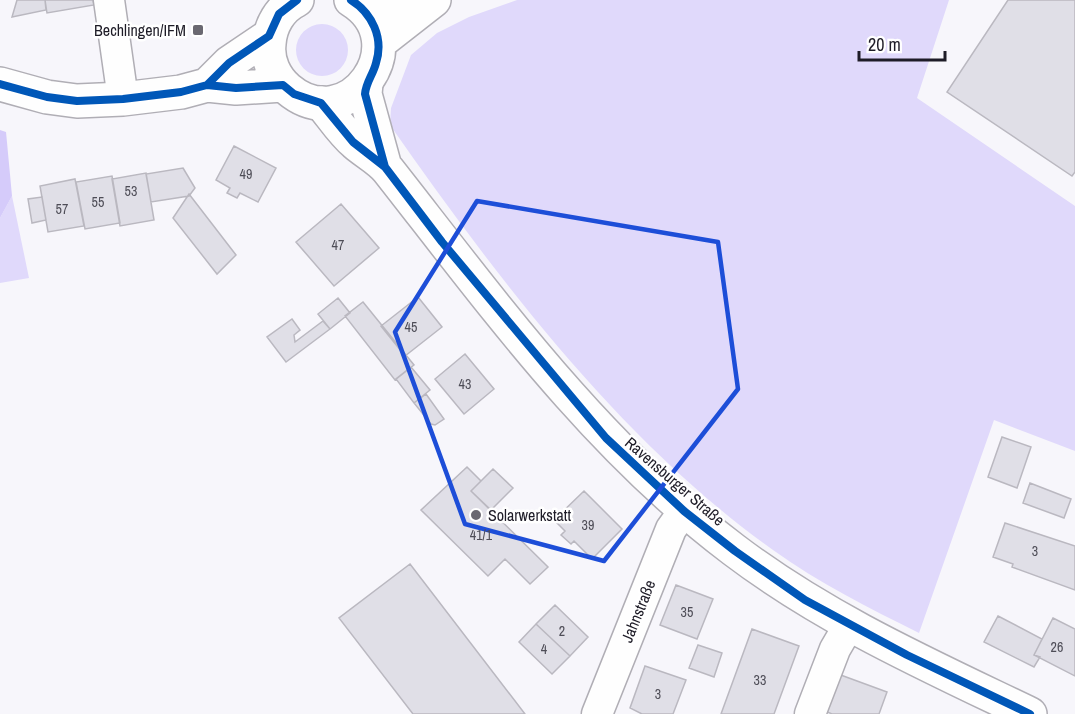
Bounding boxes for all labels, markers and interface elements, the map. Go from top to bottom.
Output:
place label: Bechlingen/IFM [94,19,186,41]
marker: Bechlingen/IFM [191,23,205,37]
scale bar [859,24,944,62]
text: 20 m [868,32,901,57]
house number: 49 [240,165,252,183]
house number: 53 [125,182,137,200]
house number: 55 [92,193,104,211]
house number: 57 [56,200,68,218]
house number: 47 [332,236,344,254]
house number: 45 [405,318,417,336]
house number: 43 [459,375,471,393]
street label: Ravensburger Straße [620,432,730,530]
place label: Solarwerkstatt [488,504,571,526]
marker: Solarwerkstatt [469,508,483,522]
house number: 39 [582,516,594,534]
house number: 41/1 [470,526,493,544]
house number: 3 [1032,542,1038,560]
street label: Jahnstraße [616,576,660,646]
house number: 35 [681,603,693,621]
house number: 2 [559,622,565,640]
house number: 26 [1051,638,1063,656]
house number: 4 [541,640,548,658]
house number: 33 [754,671,766,689]
house number: 3 [655,685,661,703]

